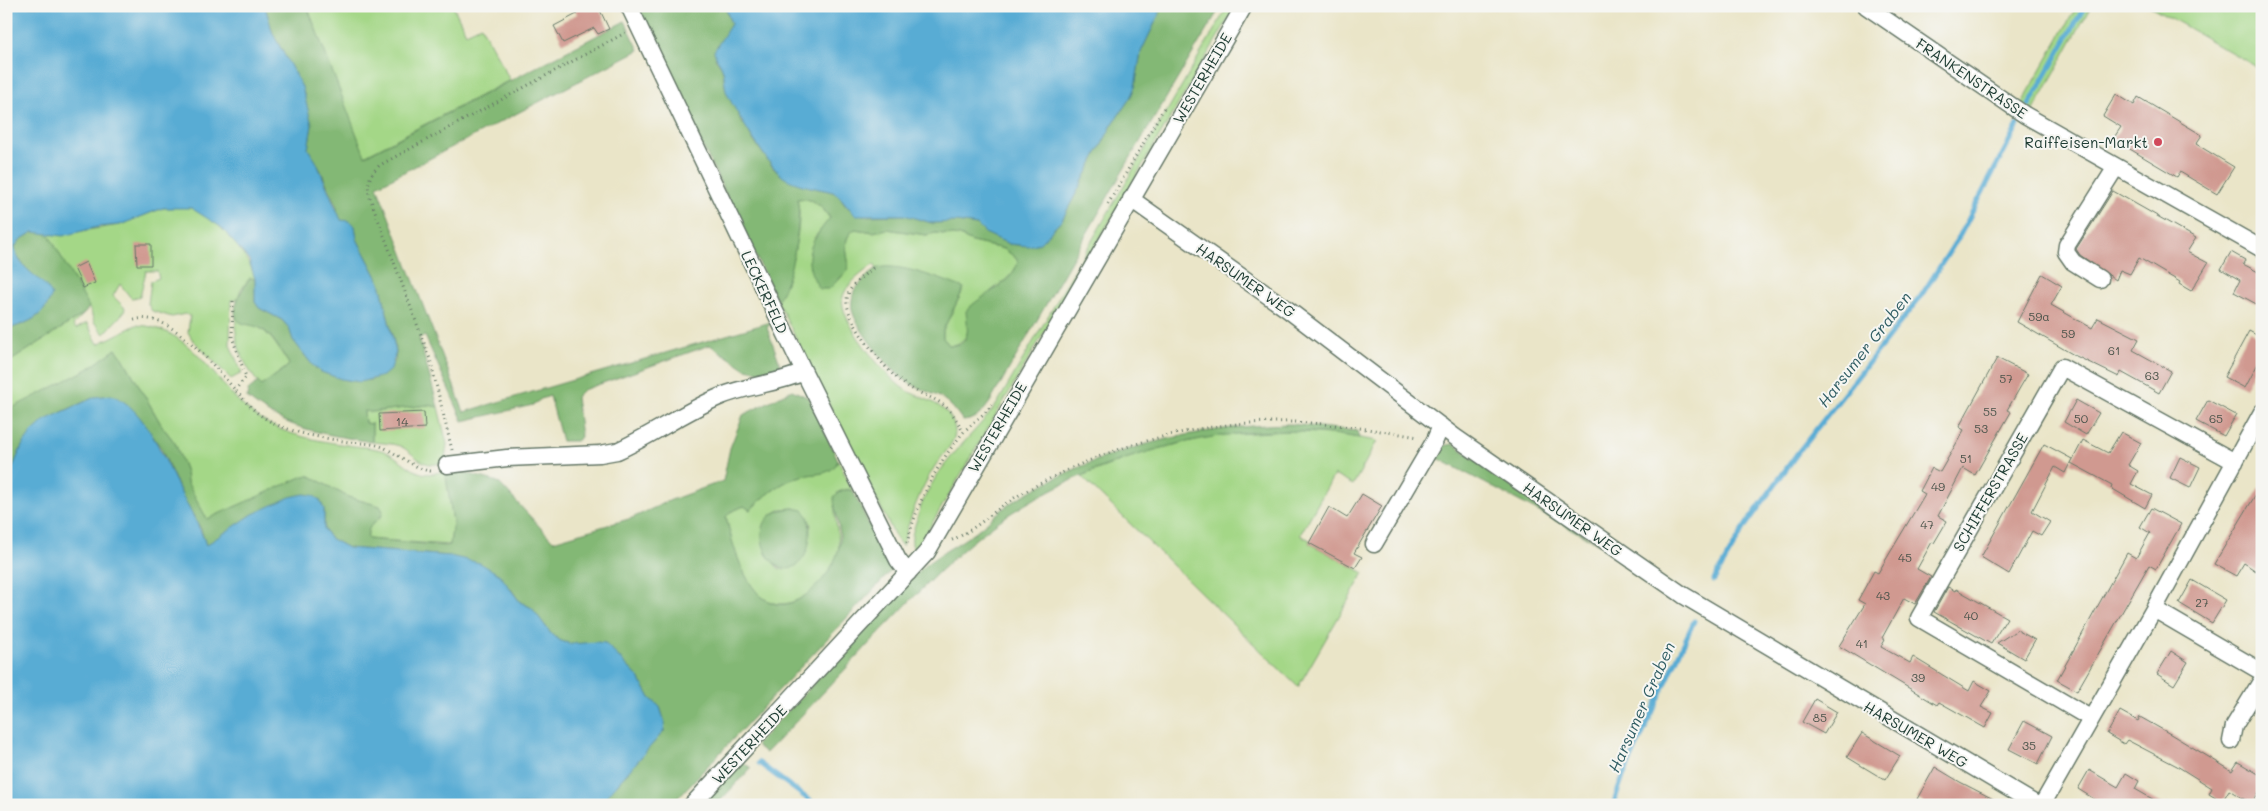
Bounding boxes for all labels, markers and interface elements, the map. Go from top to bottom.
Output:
street label: WESTERHEIDE [1168,29,1236,127]
street label: FRANKENSTRASSE [1912,33,2032,123]
place label: Raiffeisen-Markt [2024,132,2148,152]
marker: Raiffeisen-Markt [2152,136,2164,148]
street label: HARSUMER WEG [1192,238,1300,322]
street label: LECKERFELD [737,247,793,337]
water label: Harsumer Graben [1812,287,1916,411]
house number: 59a [2028,308,2050,324]
house number: 59 [2061,325,2075,341]
house number: 61 [2108,342,2120,358]
house number: 63 [2145,367,2159,383]
house number: 57 [1999,370,2013,386]
street label: WESTERHEIDE [963,378,1031,476]
house number: 55 [1983,403,1997,419]
house number: 50 [2074,410,2089,426]
house number: 65 [2209,410,2223,426]
house number: 14 [396,413,408,429]
house number: 53 [1974,420,1988,436]
street label: SCHIFFERSTRASSE [1948,429,2032,555]
house number: 51 [1960,450,1972,466]
street label: HARSUMER WEG [1519,477,1627,561]
house number: 49 [1931,478,1945,494]
house number: 47 [1920,516,1934,532]
house number: 45 [1898,549,1912,565]
house number: 43 [1876,587,1890,603]
house number: 27 [2195,594,2209,610]
house number: 40 [1964,607,1979,623]
house number: 41 [1856,635,1868,651]
water label: Harsumer Graben [1603,638,1679,775]
house number: 39 [1911,669,1925,685]
street label: HARSUMER WEG [1860,696,1972,772]
street label: WESTERHEIDE [707,700,791,788]
house number: 85 [1813,709,1827,725]
house number: 35 [2022,737,2036,753]

